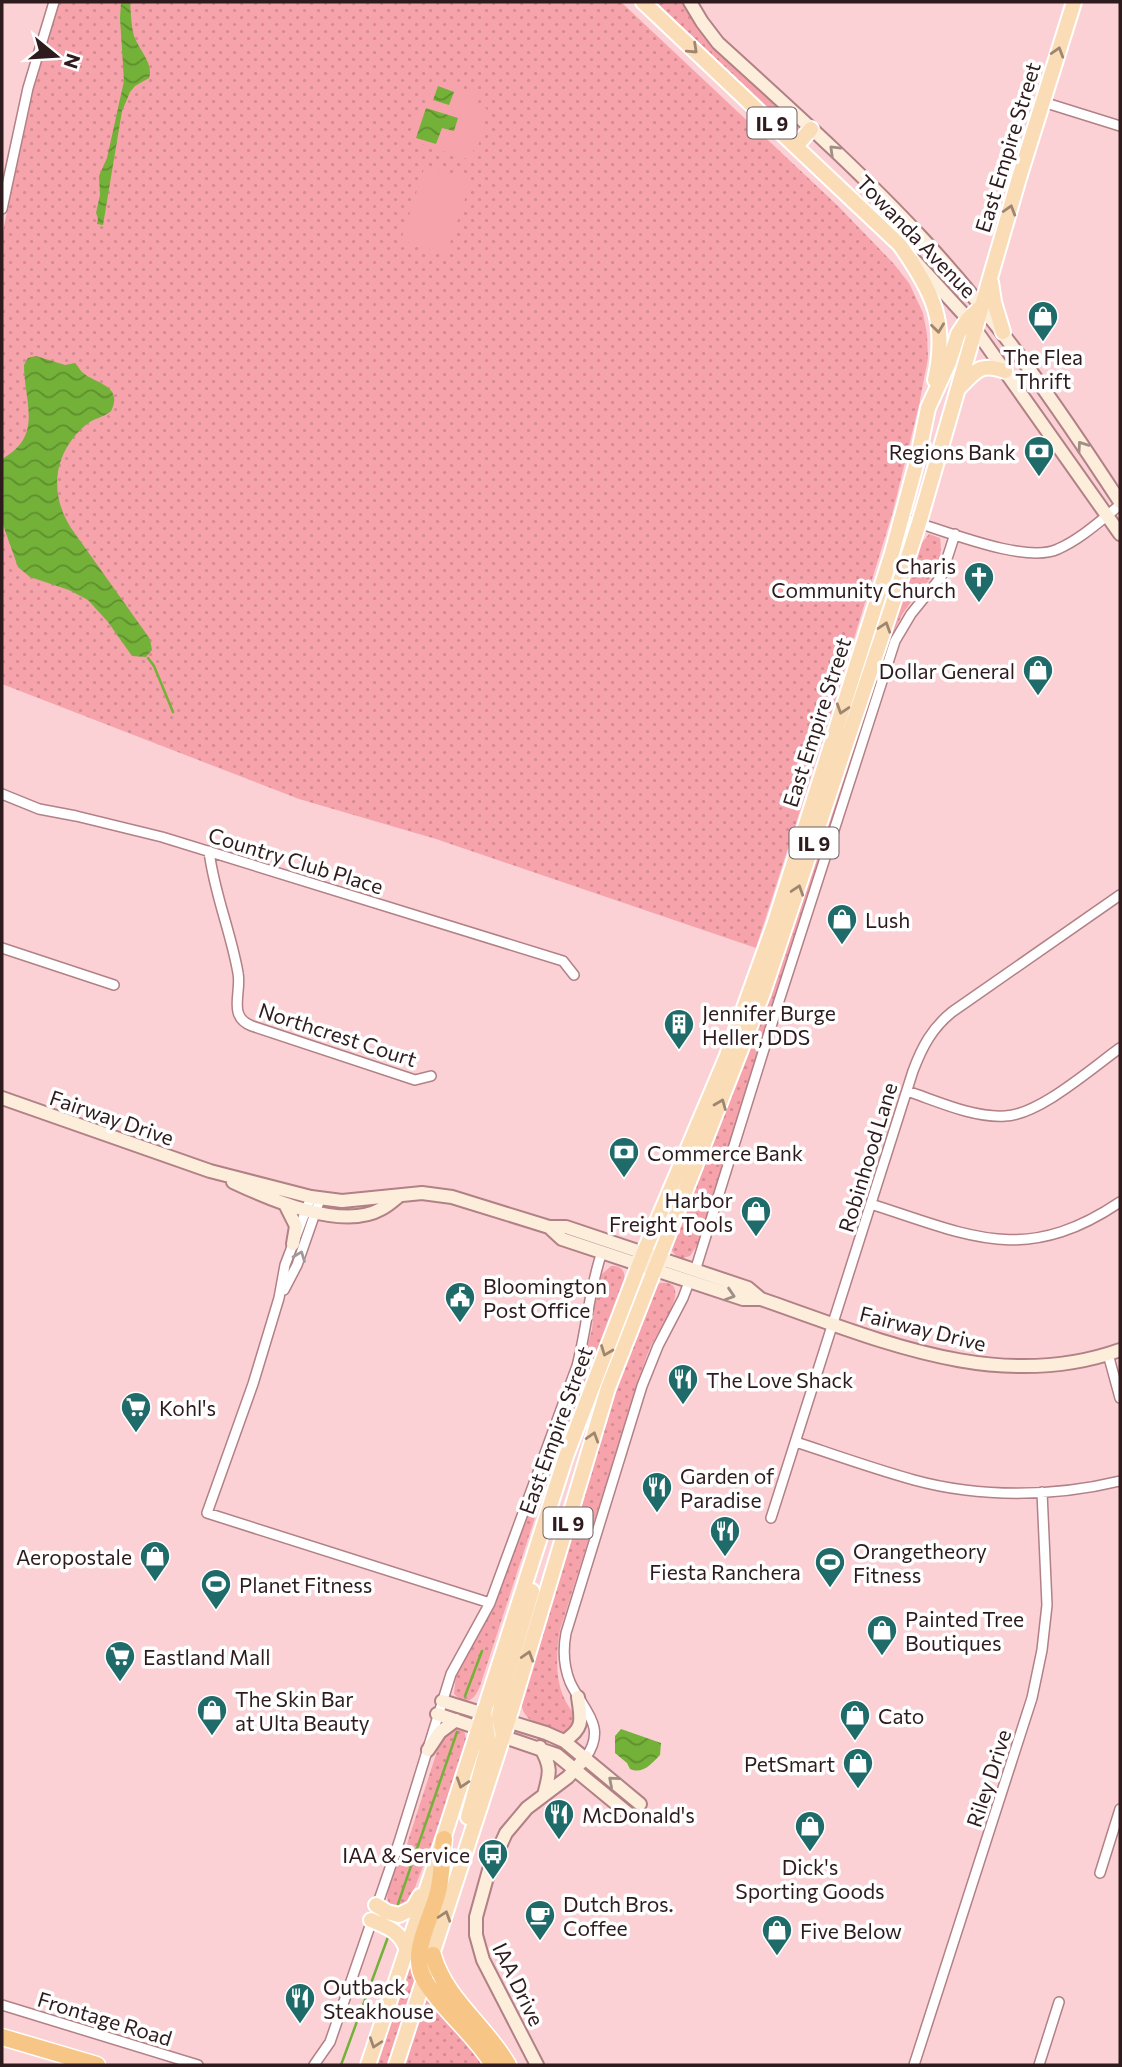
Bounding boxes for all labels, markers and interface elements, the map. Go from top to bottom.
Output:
north arrow [21,21,91,91]
one-way arrow [685,40,698,53]
one-way arrow [1050,46,1065,58]
text: N [60,51,86,72]
street label: East Empire Street [969,59,1045,235]
road number: IL 9 [748,108,796,139]
one-way arrow [829,146,842,159]
street label: Towanda Avenue [852,169,982,303]
one-way arrow [1001,204,1016,216]
shop icon: The Flea Thrift [1026,299,1060,343]
one-way arrow [931,322,946,334]
place label: The Flea Thrift [1003,344,1083,393]
bank icon: Regions Bank [1022,434,1056,478]
place label: Regions Bank [889,439,1016,464]
one-way arrow [1078,441,1090,454]
place label: Charis Community Church [771,553,956,602]
church icon: Charis Community Church [962,560,996,604]
one-way arrow [877,622,891,634]
street label: East Empire Street [777,634,855,810]
shop icon: Dollar General [1021,653,1055,697]
place label: Dollar General [879,658,1015,683]
one-way arrow [836,703,850,715]
street label: Country Club Place [206,822,386,898]
road number: IL 9 [790,828,838,858]
one-way arrow [790,884,804,897]
shop icon: Lush [825,902,859,946]
place label: Lush [865,907,910,932]
street label: Northcrest Court [256,997,420,1071]
place label: Jennifer Burge Heller, DDS [702,1000,836,1049]
building icon: Jennifer Burge Heller, DDS [662,1007,696,1051]
street label: Robinhood Lane [832,1079,902,1235]
street label: Fairway Drive [47,1084,177,1150]
one-way arrow [713,1098,727,1111]
bank icon: Commerce Bank [607,1135,641,1179]
place label: Commerce Bank [647,1140,803,1165]
place label: Harbor Freight Tools [609,1187,733,1236]
shop icon: Harbor Freight Tools [739,1194,773,1238]
one-way arrow [292,1251,306,1263]
place label: Bloomington Post Office [483,1273,607,1322]
public building icon: Bloomington Post Office [443,1280,477,1324]
one-way arrow [723,1287,736,1301]
street label: Fairway Drive [857,1300,989,1356]
street label: East Empire Street [513,1343,597,1517]
one-way arrow [600,1345,614,1357]
restaurant icon: The Love Shack [666,1362,700,1406]
place label: The Love Shack [706,1367,853,1392]
supermarket icon: Kohl's [119,1390,153,1434]
place label: Kohl's [159,1395,216,1420]
one-way arrow [584,1432,599,1444]
place label: Garden of Paradise [680,1463,775,1512]
restaurant icon: Garden of Paradise [640,1470,674,1514]
road number: IL 9 [544,1508,592,1539]
restaurant icon: Fiesta Ranchera [708,1514,742,1558]
place label: Orangetheory Fitness [853,1538,987,1587]
shop icon: Aeropostale [138,1539,172,1583]
place label: Aeropostale [16,1544,132,1569]
sports icon: Orangetheory Fitness [813,1545,847,1589]
place label: Fiesta Ranchera [649,1559,801,1584]
sports icon: Planet Fitness [199,1567,233,1611]
place label: Planet Fitness [239,1572,372,1597]
place label: Painted Tree Boutiques [905,1606,1024,1655]
shop icon: Painted Tree Boutiques [865,1613,899,1657]
supermarket icon: Eastland Mall [103,1639,137,1683]
place label: Eastland Mall [143,1644,271,1669]
one-way arrow [520,1650,535,1662]
place label: The Skin Bar at Ulta Beauty [235,1686,370,1735]
shop icon: The Skin Bar at Ulta Beauty [195,1693,229,1737]
shop icon: Cato [838,1698,872,1742]
place label: Cato [878,1703,924,1728]
street label: Riley Drive [960,1726,1016,1830]
shop icon: PetSmart [841,1746,875,1790]
place label: PetSmart [744,1751,835,1776]
one-way arrow [455,1777,470,1789]
one-way arrow [608,1777,621,1789]
restaurant icon: McDonald's [542,1797,576,1841]
place label: McDonald's [582,1802,695,1827]
shop icon: Dick's Sporting Goods [793,1809,827,1853]
bus stop icon: IAA & Service [476,1837,510,1881]
place label: IAA & Service [342,1842,470,1867]
place label: Dick's Sporting Goods [735,1854,885,1903]
place label: Dutch Bros. Coffee [563,1891,673,1940]
cafe icon: Dutch Bros. Coffee [523,1898,557,1942]
one-way arrow [437,1910,451,1923]
shop icon: Five Below [760,1913,794,1957]
place label: Five Below [800,1918,902,1943]
street label: IAA Drive [488,1938,550,2030]
place label: Outback Steakhouse [323,1974,434,2023]
restaurant icon: Outback Steakhouse [283,1981,317,2025]
street label: Frontage Road [35,1986,175,2050]
one-way arrow [370,2036,384,2048]

